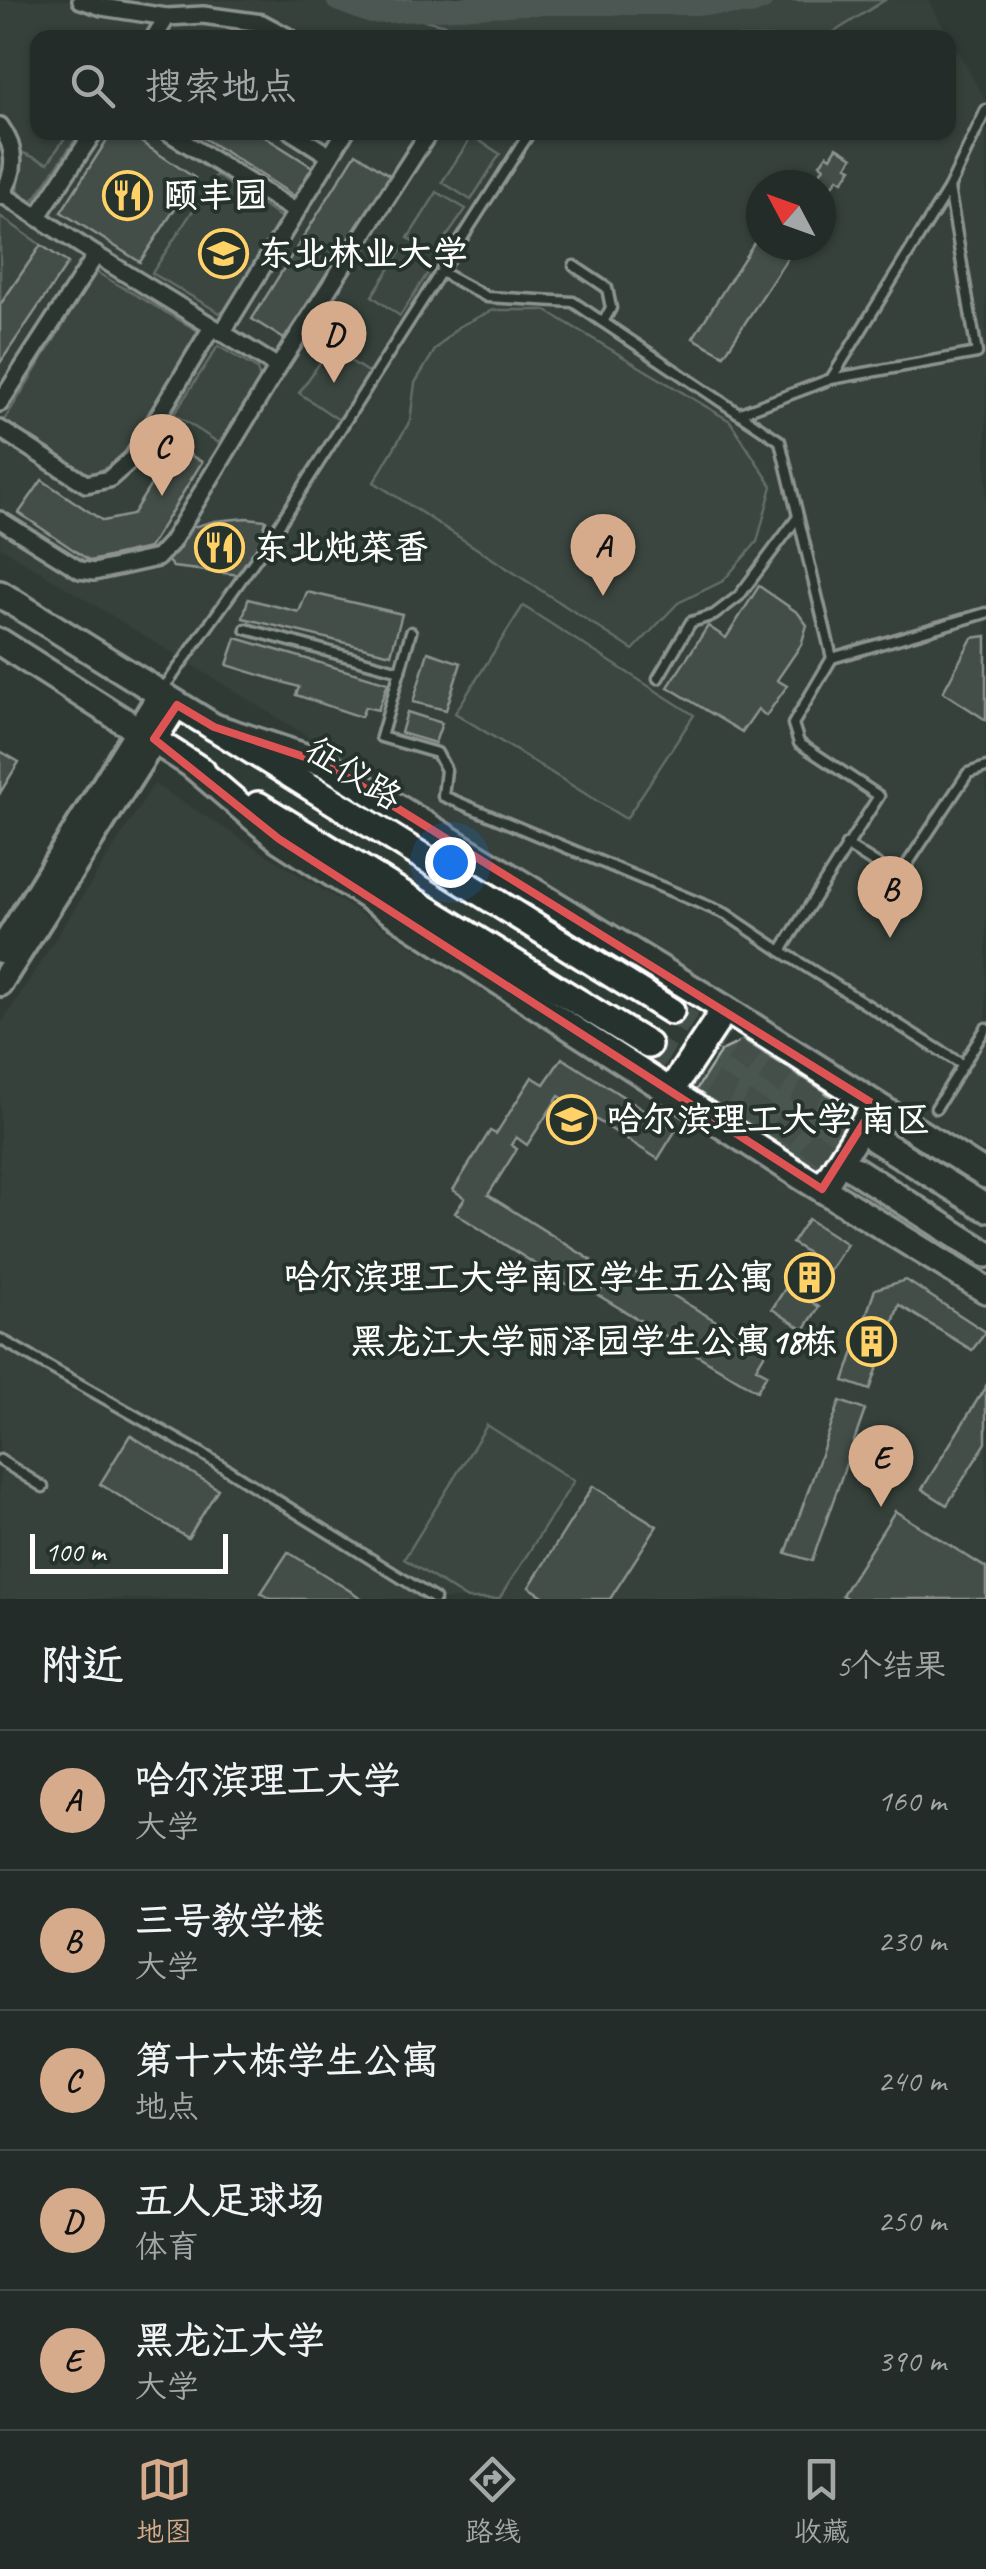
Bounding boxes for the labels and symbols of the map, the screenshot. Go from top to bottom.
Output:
restaurant icon: 颐丰园 [102,169,154,221]
north arrow [746,170,836,260]
place label: 颐丰园 [163,173,268,218]
school or university icon: 东北林业大学 [197,227,249,279]
place label: 东北林业大学 [258,231,468,276]
pin: D [302,300,366,383]
pin: C [130,414,194,496]
pin: A [570,514,636,596]
restaurant icon: 东北炖菜香 [193,521,245,573]
place label: 东北炖菜香 [254,525,429,570]
street label: 征仪路 [297,727,410,820]
your location [425,837,476,888]
pin: B [858,856,922,938]
school or university icon: 哈尔滨理工大学 南区 [546,1093,598,1145]
place label: 哈尔滨理工大学 南区 [607,1097,930,1142]
building icon: 哈尔滨理工大学南区学生五公寓 [783,1251,835,1303]
place label: 哈尔滨理工大学南区学生五公寓 [284,1255,774,1300]
building icon: 黑龙江大学丽泽园学生公寓18栋 [846,1315,898,1367]
place label: 黑龙江大学丽泽园学生公寓18栋 [350,1319,837,1364]
pin: E [848,1424,914,1507]
scale bar [30,1529,228,1573]

